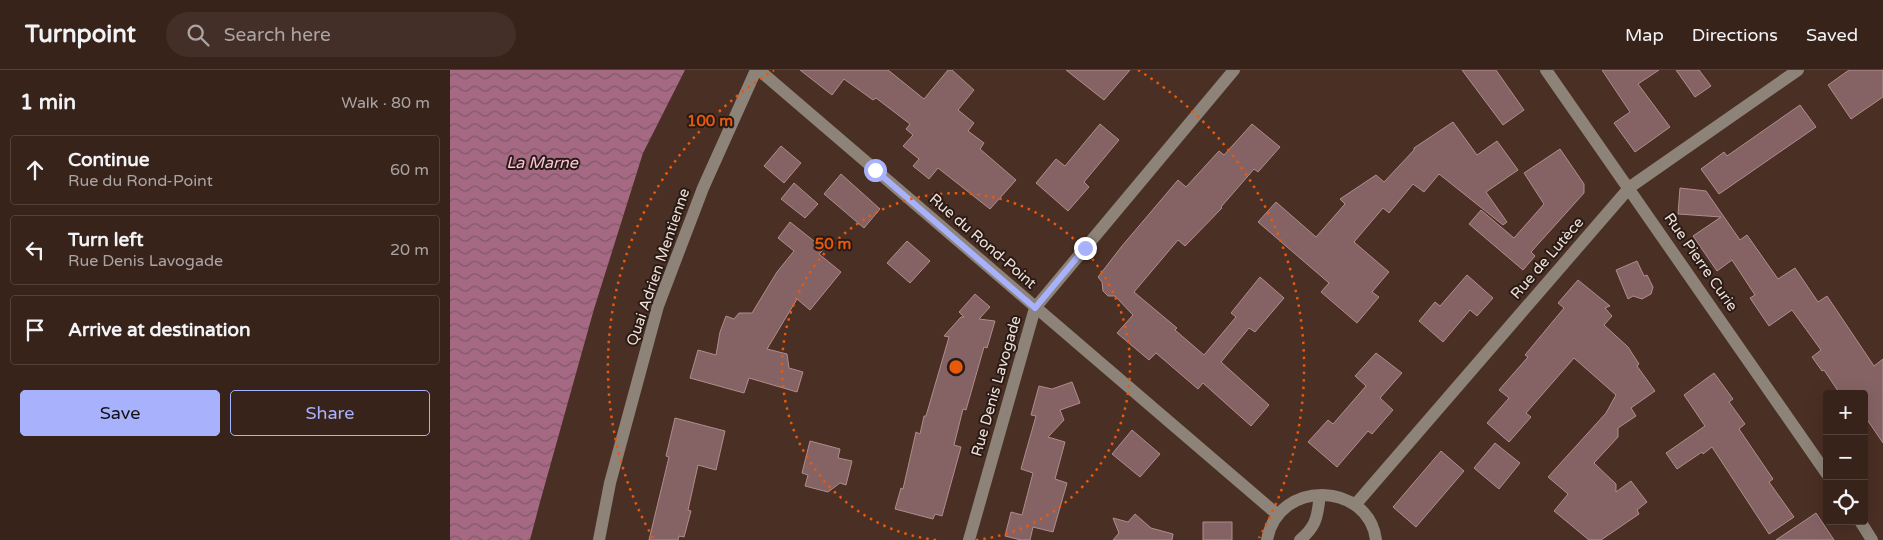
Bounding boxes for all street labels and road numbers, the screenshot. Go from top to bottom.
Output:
street label: Quai Adrien Mentienne [623,186,693,348]
street label: Rue du Rond-Point [926,190,1040,292]
street label: Rue Pierre Curie [1661,210,1741,314]
street label: Rue de Lutèce [1507,213,1587,303]
street label: Rue Denis Lavogade [967,314,1025,458]

